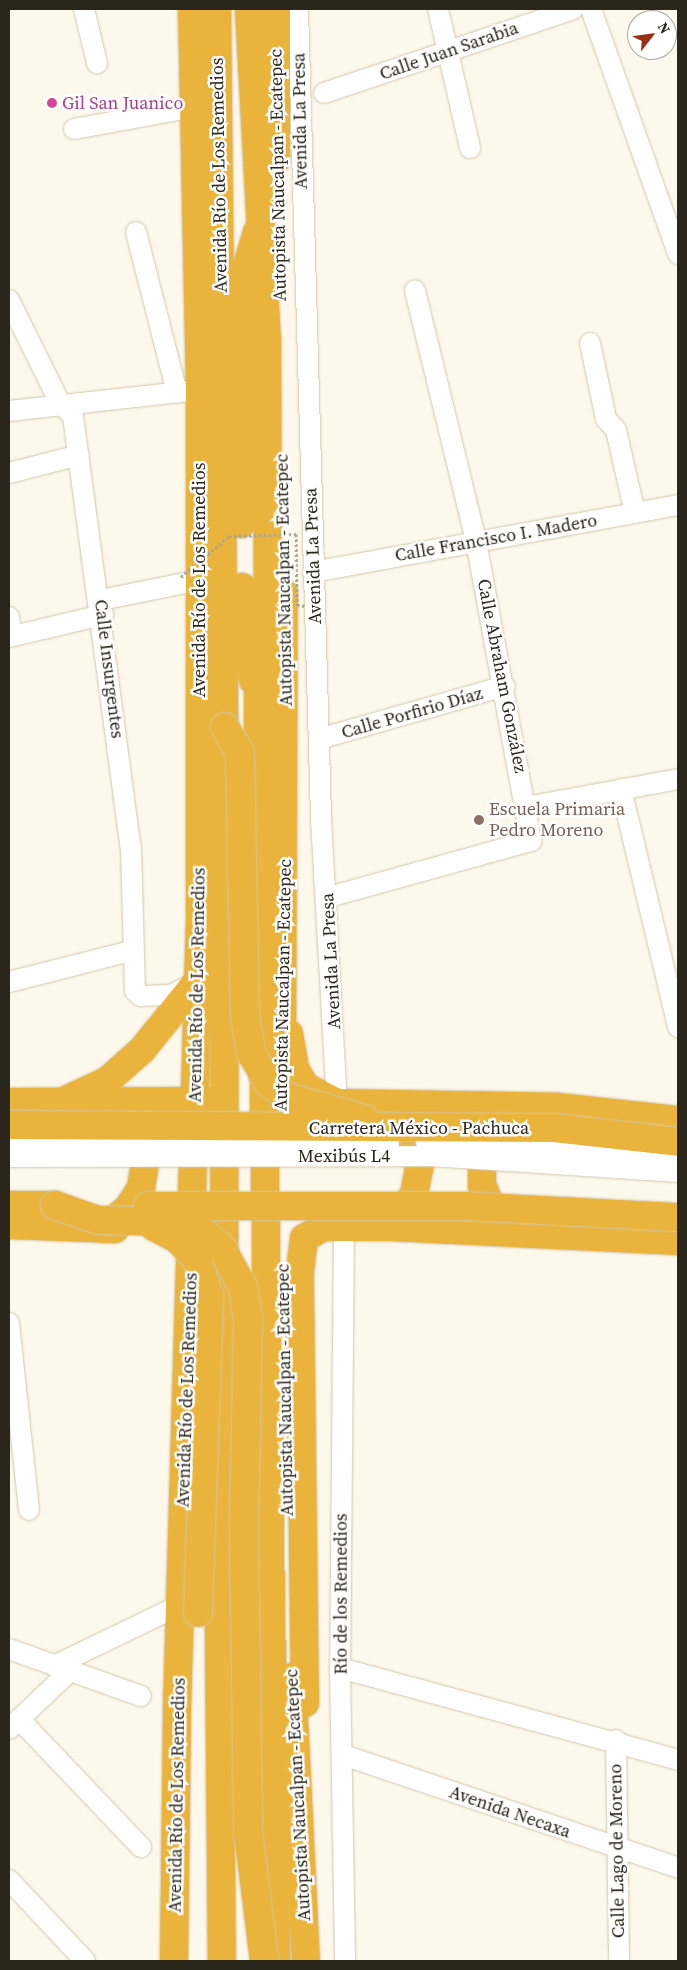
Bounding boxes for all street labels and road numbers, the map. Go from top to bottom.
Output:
street label: Calle Juan Sarabia [377,17,521,85]
street label: Autopista Naucalpan - Ecatepec [265,49,291,301]
street label: Avenida La Presa [288,53,312,189]
street label: Avenida Río de Los Remedios [206,57,232,293]
street label: Autopista Naucalpan - Ecatepec [271,454,297,706]
street label: Avenida Río de Los Remedios [188,462,210,698]
street label: Avenida La Presa [300,487,326,625]
street label: Calle Francisco I. Madero [393,510,599,566]
street label: Calle Abraham González [473,577,531,775]
street label: Calle Insurgentes [90,598,128,740]
street label: Calle Porfirio Díaz [339,683,485,743]
street label: Autopista Naucalpan - Ecatepec [270,859,296,1111]
street label: Avenida Río de Los Remedios [184,867,210,1103]
street label: Avenida La Presa [317,892,345,1030]
street label: Carretera México - Pachuca [309,1117,529,1139]
street label: Mexibús L4 [298,1145,390,1167]
street label: Autopista Naucalpan - Ecatepec [272,1264,298,1516]
street label: Avenida Río de Los Remedios [172,1272,202,1508]
street label: Río de los Remedios [330,1513,352,1675]
street label: Autopista Naucalpan - Ecatepec [281,1668,315,1922]
street label: Avenida Río de Los Remedios [164,1677,190,1913]
street label: Calle Lago de Moreno [605,1764,629,1938]
street label: Avenida Necaxa [446,1781,574,1843]

